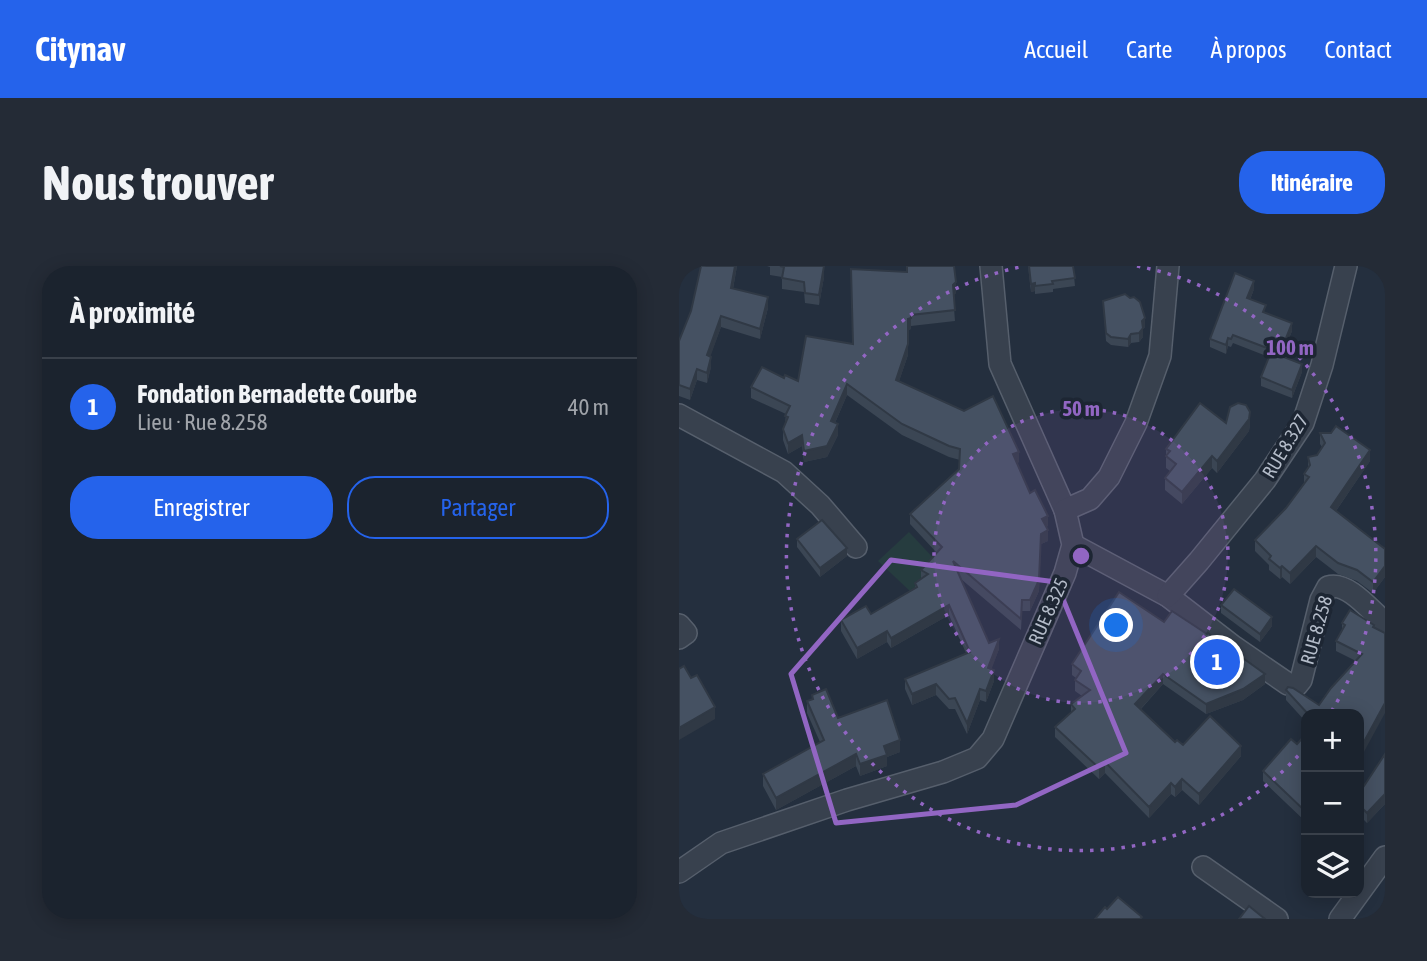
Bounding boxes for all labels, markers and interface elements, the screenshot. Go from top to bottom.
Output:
text: Citynav [35,30,126,68]
text: Accueil [1024,36,1088,63]
text: Carte [1126,36,1172,63]
text: À propos [1210,36,1286,63]
text: Contact [1324,36,1392,63]
button: Itinéraire [1239,151,1385,214]
text: Nous trouver [42,154,273,210]
text: À proximité [70,295,195,329]
text: 100 m [1266,335,1314,359]
text: Fondation Bernadette Courbe [137,379,417,409]
text: 1 [88,394,98,420]
text: 40 m [568,394,609,420]
text: 50 m [1062,396,1100,420]
text: Lieu · Rue 8.258 [137,409,268,435]
street label: RUE 8.327 [1257,410,1313,482]
button: Enregistrer [70,476,333,539]
button: Partager [347,476,609,539]
centre of rings [1069,544,1093,568]
street label: RUE 8.325 [1024,574,1072,648]
street label: RUE 8.258 [1296,593,1336,667]
your location [1099,608,1133,642]
pin: 1 [1194,636,1240,688]
map controls [1301,709,1364,898]
button: + [1301,709,1364,772]
button: − [1301,772,1364,835]
button: layers [1301,835,1364,898]

